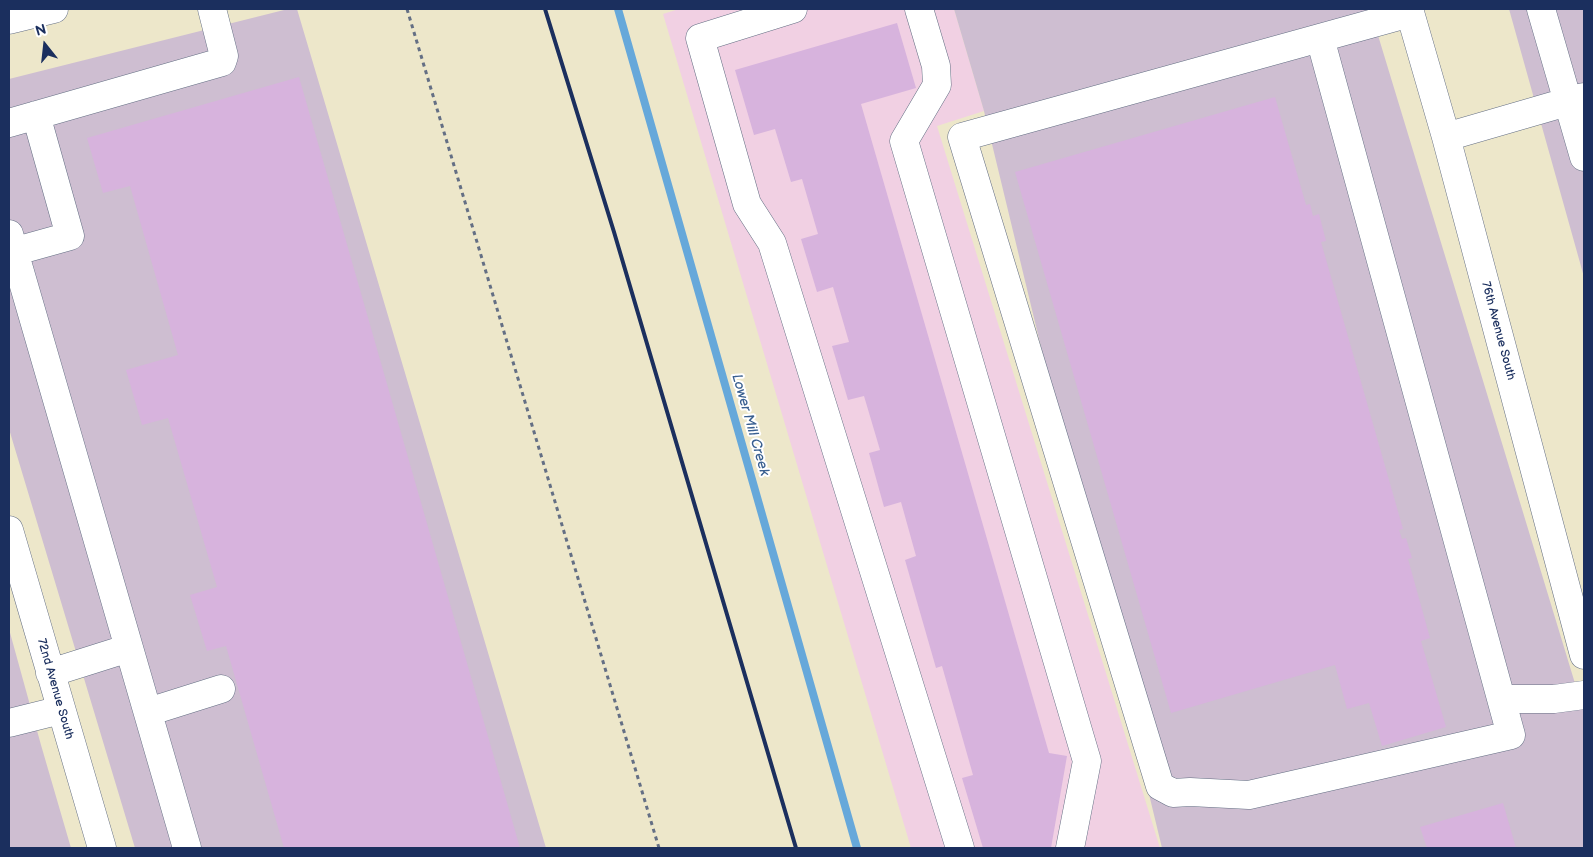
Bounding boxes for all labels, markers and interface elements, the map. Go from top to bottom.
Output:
north arrow [20,20,70,70]
text: N [33,20,48,40]
street label: 76th Avenue South [1478,280,1518,382]
water label: Lower Mill Creek [727,372,773,478]
street label: 72nd Avenue South [34,637,76,741]

